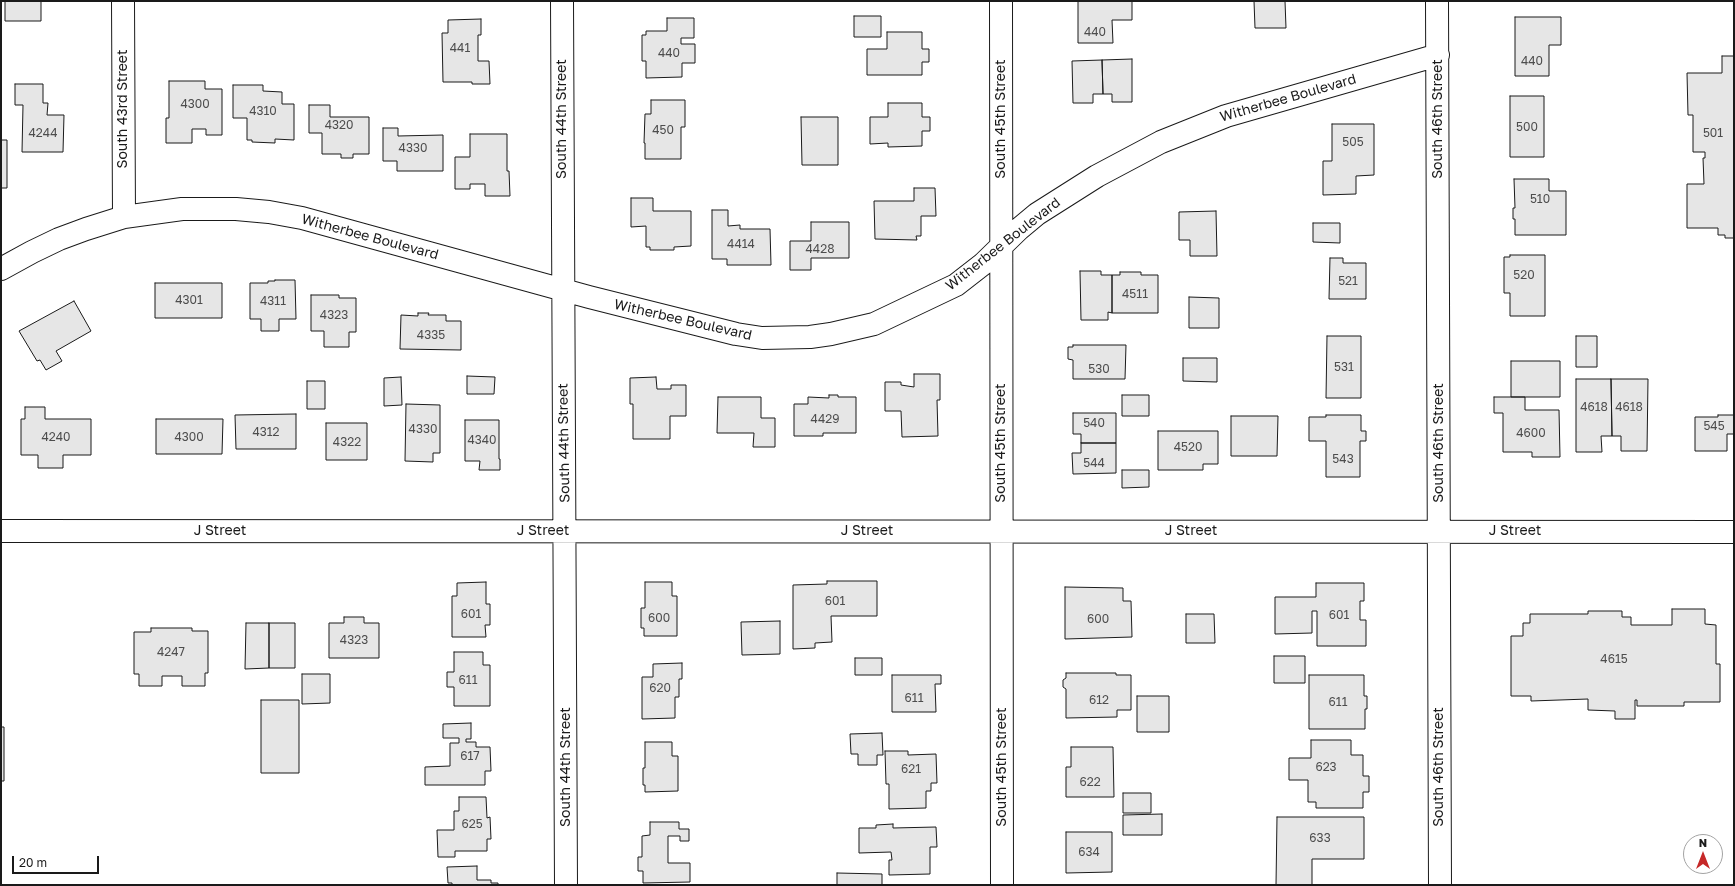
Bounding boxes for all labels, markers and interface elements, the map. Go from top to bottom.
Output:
house number: 440 [1084,25,1106,39]
house number: 441 [450,41,470,55]
house number: 440 [658,46,680,60]
street label: South 43rd Street [115,49,131,169]
house number: 440 [1521,54,1543,68]
street label: South 44th Street [554,59,570,179]
street label: South 45th Street [993,59,1009,179]
street label: South 46th Street [1430,59,1446,179]
street label: Witherbee Boulevard [1218,70,1358,126]
house number: 4300 [180,97,210,111]
house number: 4310 [249,104,277,118]
house number: 4320 [325,118,353,132]
house number: 500 [1516,120,1538,134]
house number: 450 [652,123,674,137]
house number: 4244 [29,126,57,140]
house number: 501 [1703,126,1723,140]
house number: 505 [1342,135,1364,149]
house number: 4330 [399,141,427,155]
house number: 510 [1530,192,1550,206]
street label: Witherbee Boulevard [942,194,1064,294]
street label: Witherbee Boulevard [300,211,440,263]
house number: 4414 [727,237,755,251]
house number: 4428 [806,242,834,256]
house number: 520 [1513,268,1535,282]
house number: 521 [1338,274,1358,288]
house number: 4511 [1122,287,1148,301]
house number: 4301 [175,293,203,307]
house number: 4311 [260,294,286,308]
street label: Witherbee Boulevard [612,296,754,344]
house number: 4323 [320,308,348,322]
house number: 4335 [417,328,445,342]
house number: 531 [1334,360,1354,374]
house number: 530 [1088,362,1110,376]
street label: South 44th Street [555,383,573,503]
street label: South 45th Street [993,383,1009,503]
street label: South 46th Street [1431,383,1447,503]
house number: 4618 [1580,400,1608,414]
house number: 4618 [1615,400,1643,414]
house number: 4429 [811,412,839,426]
house number: 540 [1083,416,1105,430]
house number: 545 [1703,419,1725,433]
house number: 4330 [409,422,437,436]
house number: 4312 [252,425,280,439]
house number: 4600 [1516,426,1546,440]
house number: 4240 [41,430,71,444]
house number: 4300 [174,430,204,444]
house number: 4340 [467,433,497,447]
house number: 4322 [333,435,361,449]
house number: 4520 [1174,440,1202,454]
house number: 543 [1332,452,1354,466]
house number: 544 [1083,456,1105,470]
street label: J Street [194,523,246,539]
street label: J Street [517,523,569,539]
street label: J Street [841,523,893,539]
street label: J Street [1165,523,1217,539]
street label: J Street [1489,523,1541,539]
house number: 601 [825,594,845,608]
house number: 601 [461,607,481,621]
house number: 601 [1329,608,1349,622]
house number: 600 [648,611,670,625]
house number: 600 [1087,612,1109,626]
house number: 4323 [340,633,368,647]
house number: 4247 [157,645,185,659]
house number: 4615 [1600,652,1628,666]
house number: 611 [459,673,477,687]
house number: 620 [649,681,671,695]
house number: 611 [905,691,923,705]
house number: 612 [1089,693,1109,707]
house number: 611 [1329,695,1347,709]
street label: South 44th Street [558,707,574,827]
street label: South 45th Street [994,707,1010,827]
street label: South 46th Street [1431,707,1447,827]
house number: 617 [460,749,480,763]
house number: 623 [1315,760,1337,774]
house number: 621 [901,762,921,776]
house number: 622 [1079,775,1101,789]
house number: 625 [461,817,483,831]
house number: 633 [1309,831,1331,845]
north arrow [1683,834,1723,874]
text: N [1699,836,1707,849]
house number: 634 [1078,845,1100,859]
scale bar [14,848,101,874]
text: 20 m [19,855,47,870]

